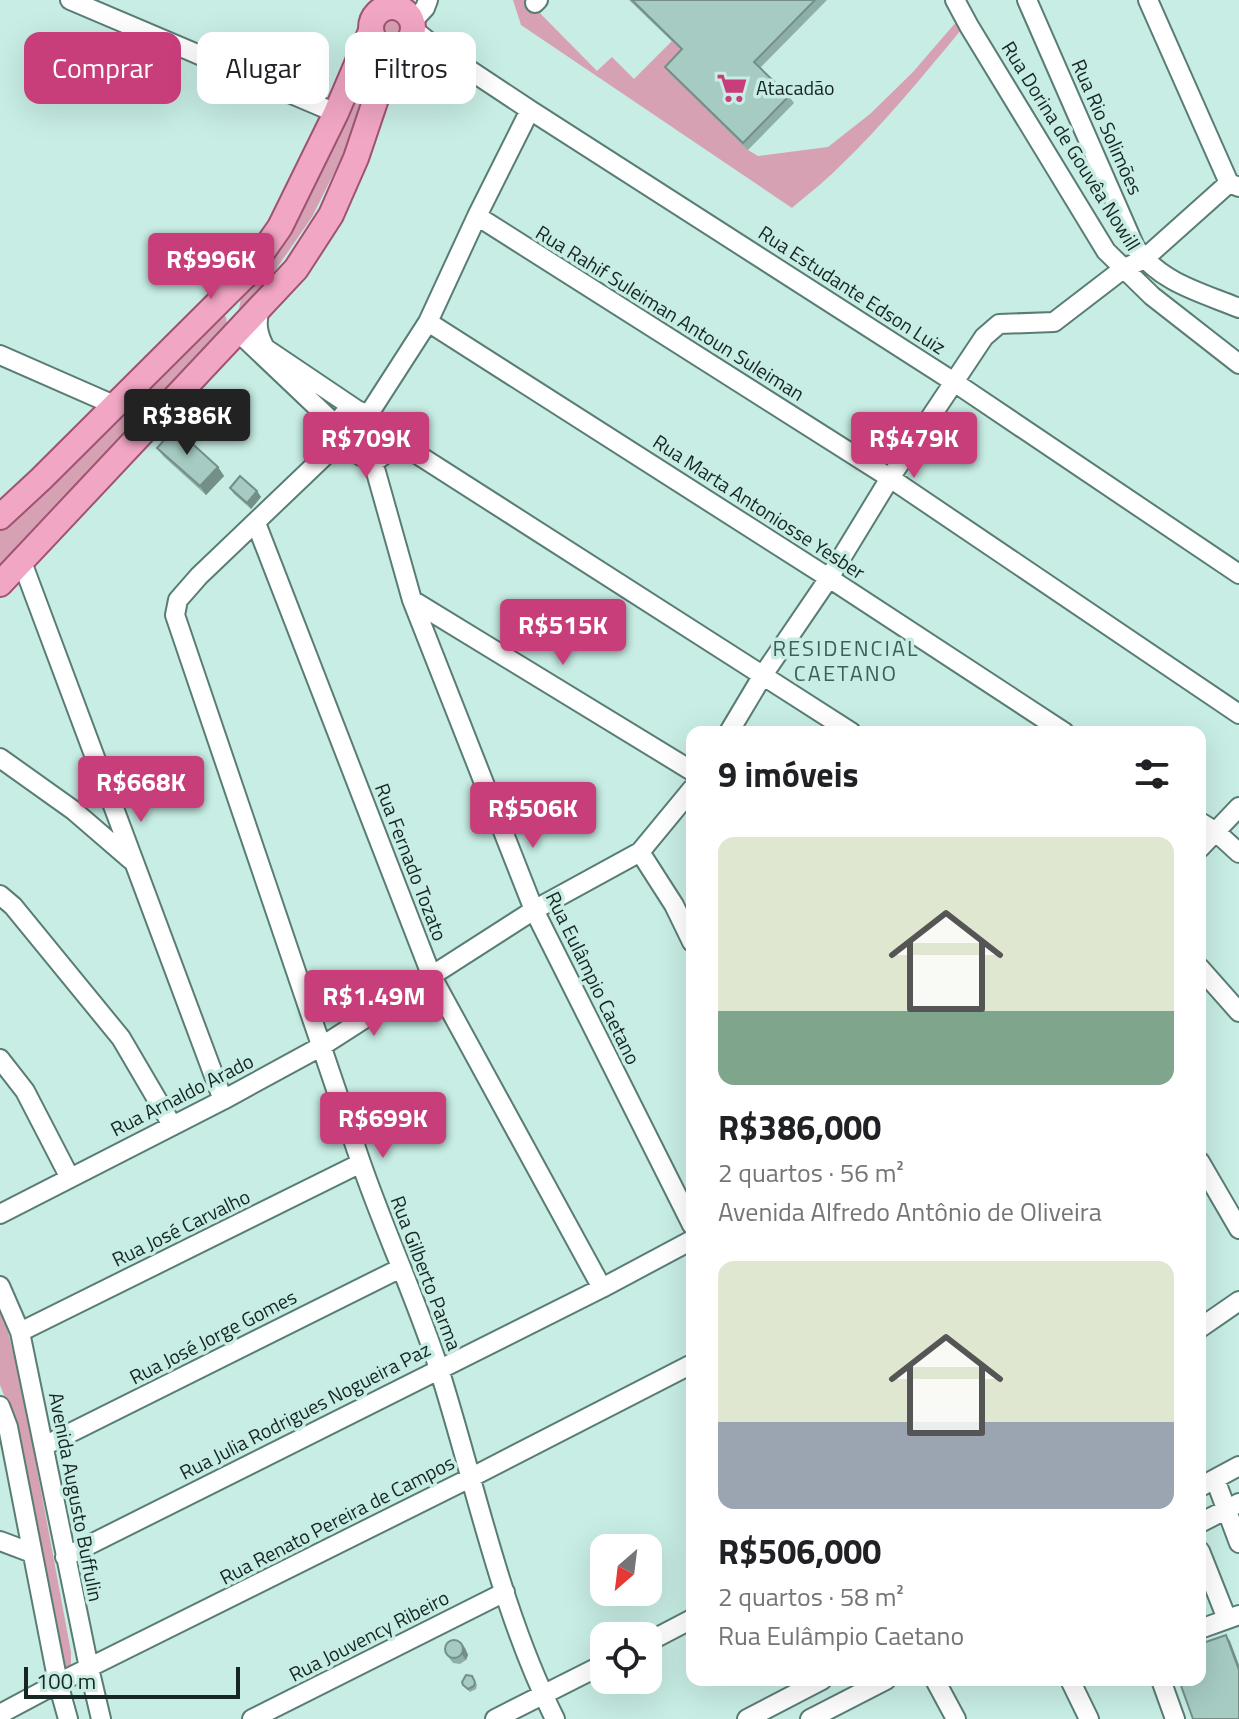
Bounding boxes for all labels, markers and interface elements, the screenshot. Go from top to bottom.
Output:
chip: Comprar [24,32,181,104]
chip: Alugar [197,32,329,104]
chip: Filtros [345,32,476,104]
street label: Rua Dorina de Gouvêa Nowill [994,35,1149,257]
street label: Rua Rio Solimões [1064,54,1151,200]
supermarket icon: Atacadão [715,71,749,105]
place label: Atacadão [756,72,835,103]
street label: Rua Rahif Suleiman Antoun Suleiman [530,217,811,408]
street label: Rua Estudante Edson Luiz [752,217,952,362]
pin: R$996K [146,233,276,301]
text: R$996K [166,239,256,278]
pin: R$386K [122,389,252,457]
text: R$386K [142,395,232,434]
pin: R$709K [301,412,431,480]
pin: R$479K [849,412,979,480]
text: R$709K [321,418,411,457]
text: R$479K [869,418,959,457]
street label: Rua Marta Antoniosse Yesber [647,426,872,587]
pin: R$515K [498,599,628,667]
text: R$515K [518,605,608,644]
district label: RESIDENCIAL CAETANO [772,631,920,690]
text: 9 imóveis [718,748,859,800]
icon: filters [1130,752,1174,796]
pin: R$668K [76,756,206,824]
text: R$668K [96,762,186,801]
street label: Rua Fernado Tozato [367,778,456,945]
pin: R$506K [468,782,598,850]
text: R$506K [488,788,578,827]
street label: Rua Eulâmpio Caetano [538,886,649,1070]
icon: home [874,889,1018,1033]
pin: R$1.49M [300,970,448,1038]
text: R$1.49M [322,976,426,1015]
street label: Rua Arnaldo Arado [105,1045,259,1144]
pin: R$699K [318,1092,448,1160]
text: R$699K [338,1098,428,1137]
text: R$386,000 [718,1101,881,1153]
text: 2 quartos · 56 m² [718,1153,904,1192]
street label: Rua José Carvalho [106,1181,255,1274]
street label: Rua Gilberto Parma [383,1191,470,1355]
text: Avenida Alfredo Antônio de Oliveira [718,1192,1102,1231]
street label: Rua José Jorge Gomes [124,1281,302,1392]
icon: home [874,1313,1018,1457]
street label: Rua Julia Rodrigues Nogueira Paz [174,1334,436,1487]
street label: Avenida Augusto Buffulin [41,1390,112,1604]
street label: Rua Renato Pereira de Campos [214,1447,460,1592]
text: R$506,000 [718,1525,881,1577]
north arrow [590,1534,662,1606]
map controls [590,1534,662,1694]
text: 2 quartos · 58 m² [718,1577,904,1616]
street label: Rua Jouvency Ribeiro [283,1582,454,1689]
text: Rua Eulâmpio Caetano [718,1616,964,1655]
button: locate [590,1622,662,1694]
scale bar [24,1663,240,1699]
text: 100 m [36,1664,96,1698]

